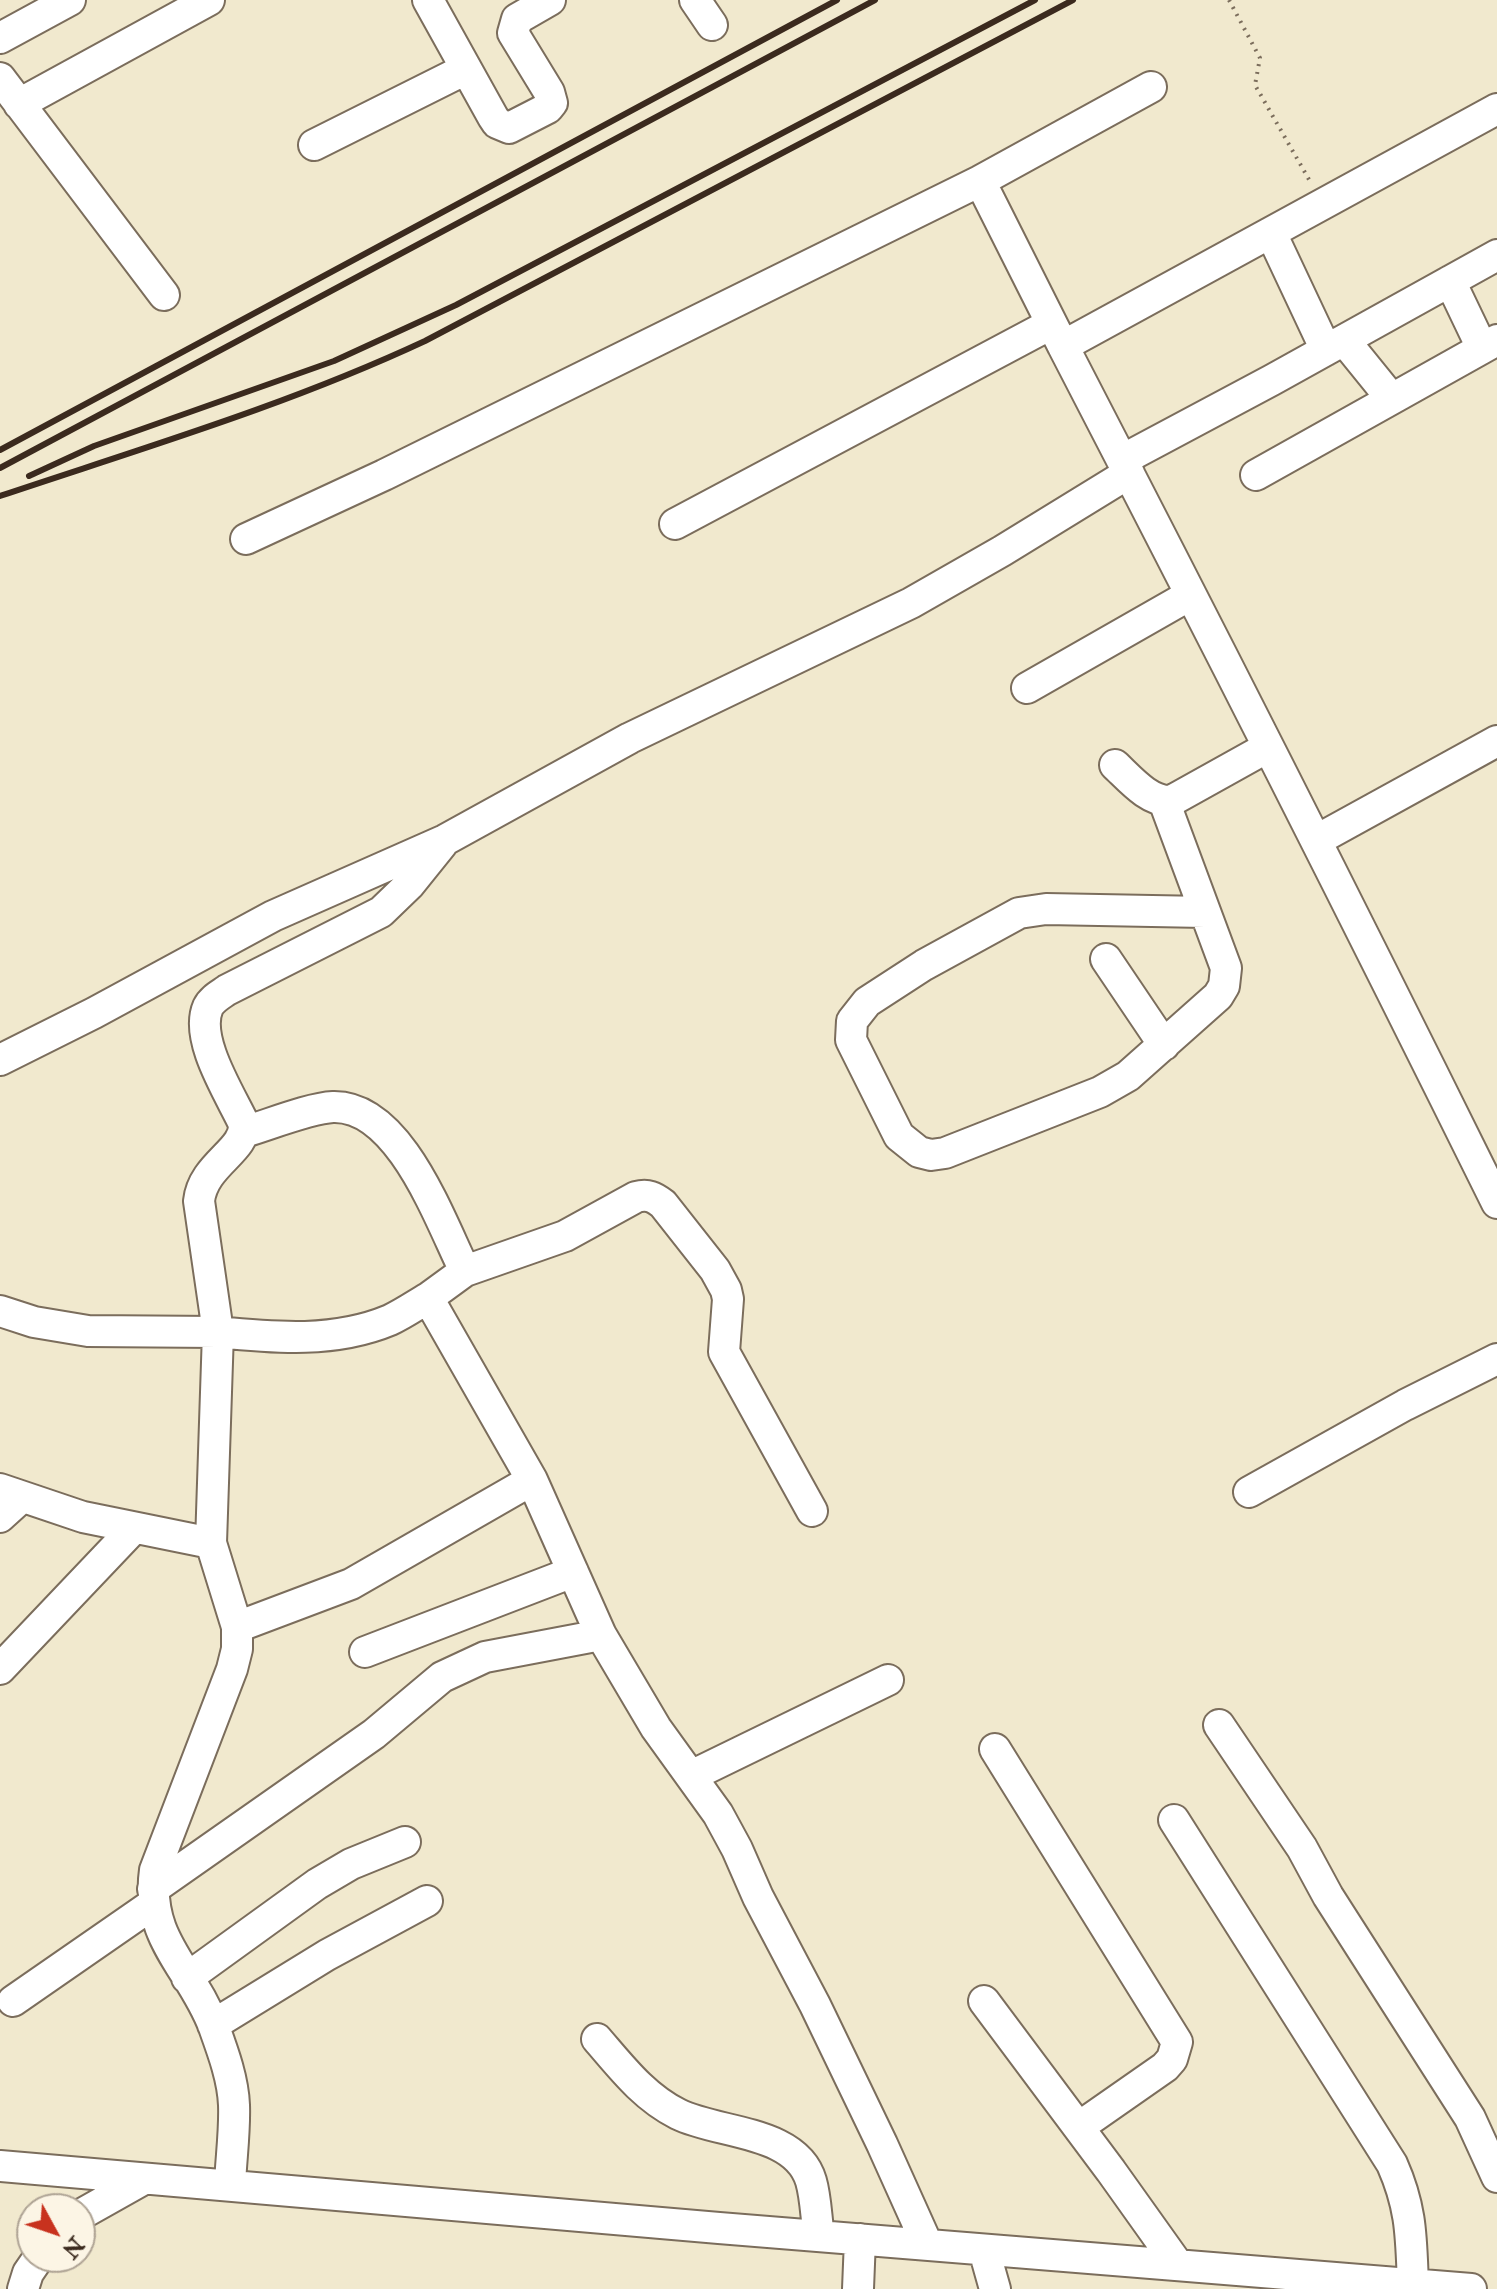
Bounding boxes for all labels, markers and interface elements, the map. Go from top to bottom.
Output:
north arrow [16,2193,96,2273]
text: N [56,2231,90,2264]

